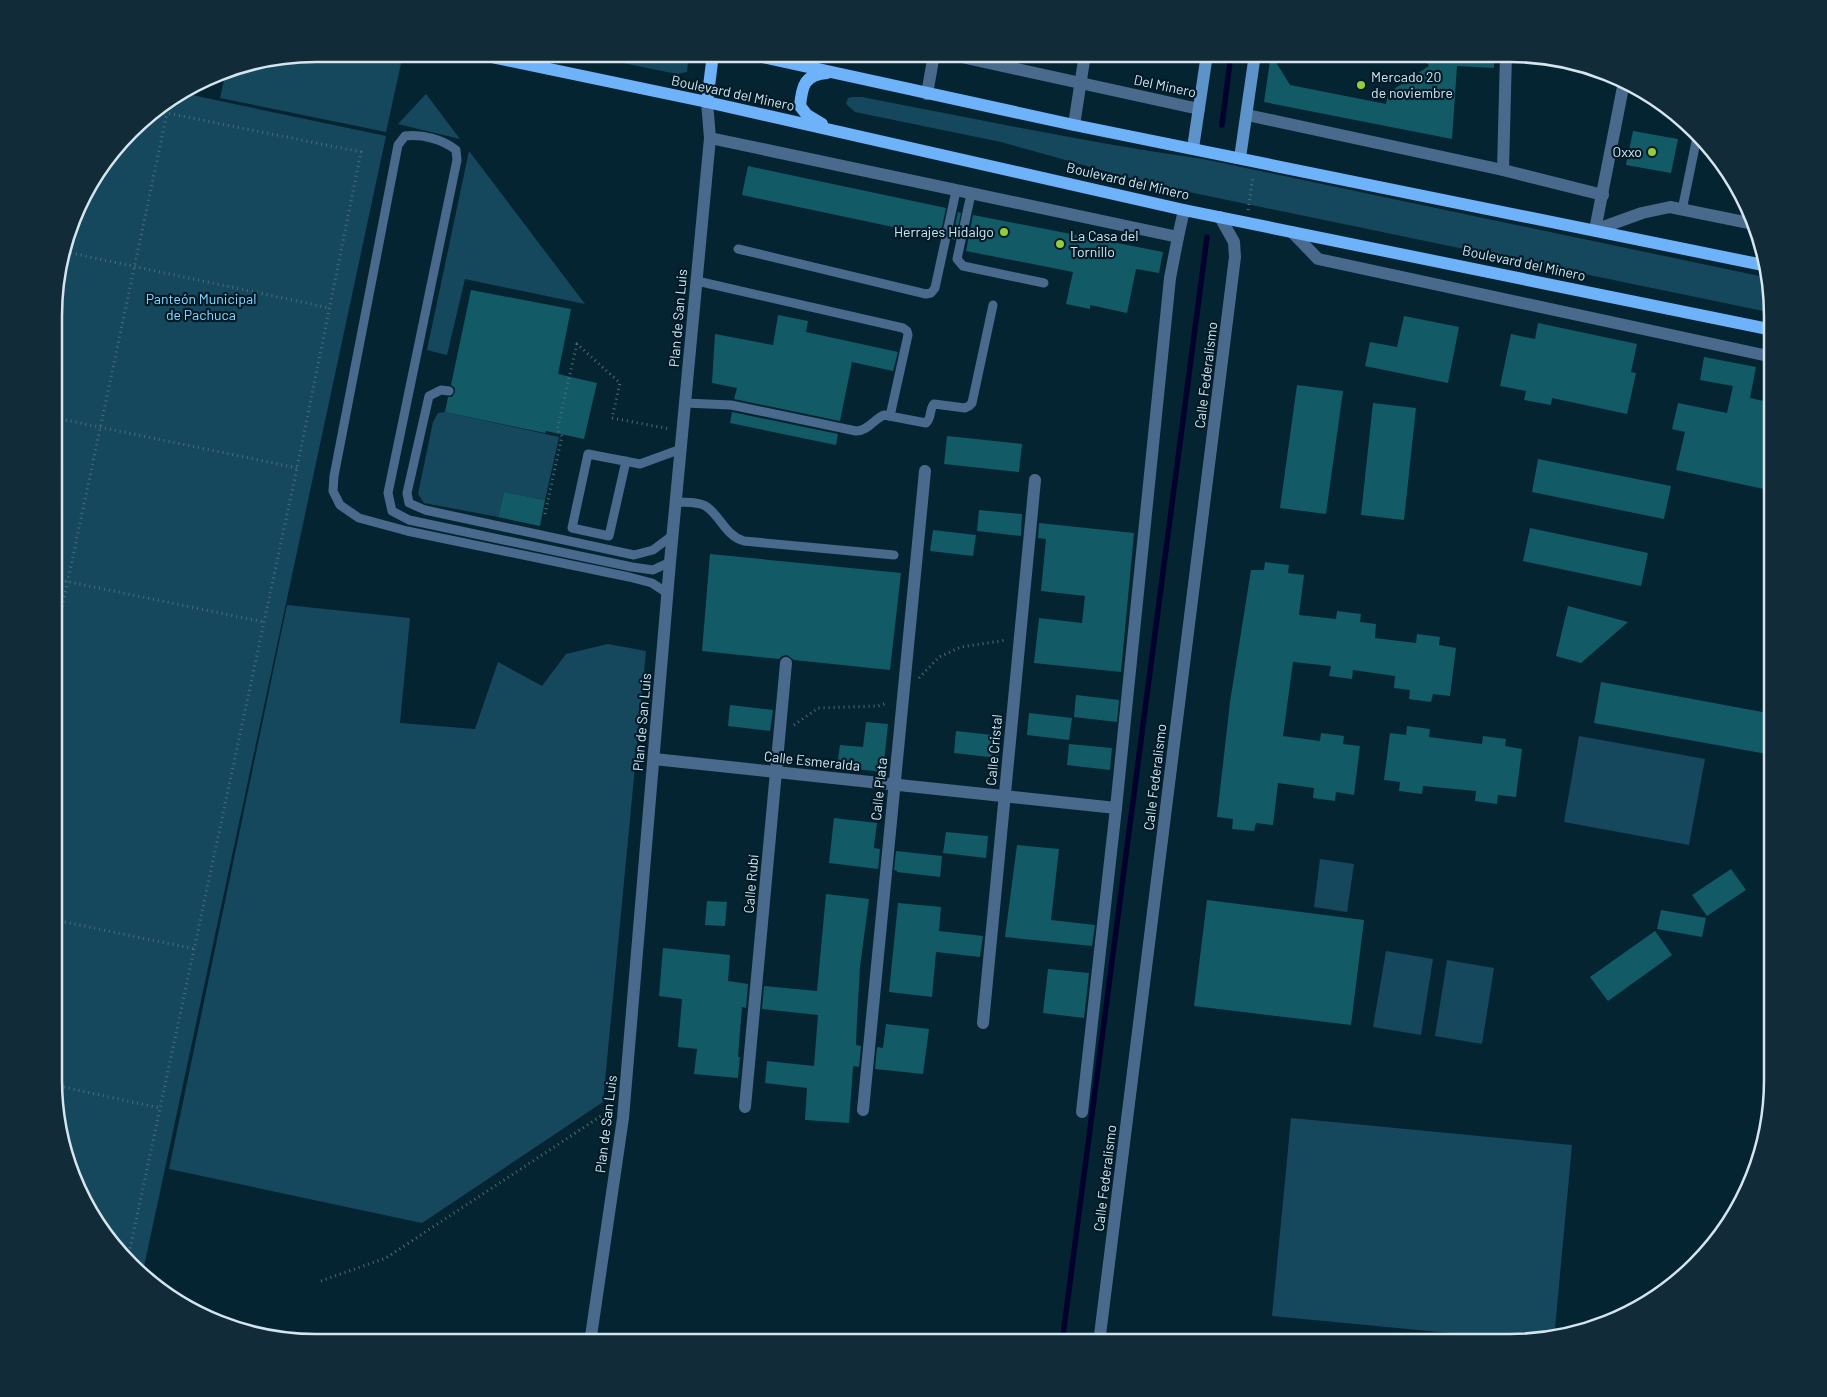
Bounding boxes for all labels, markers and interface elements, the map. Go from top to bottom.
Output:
place label: Mercado 20 de noviembre [1371,68,1453,101]
street label: Boulevard del Minero [670,71,796,114]
street label: Del Minero [1132,71,1198,100]
marker: Mercado 20 de noviembre [1355,79,1367,91]
place label: Oxxo [1613,143,1642,160]
marker: Oxxo [1646,146,1658,158]
street label: Boulevard del Minero [1065,158,1191,203]
place label: Herrajes Hidalgo [894,223,994,240]
marker: Herrajes Hidalgo [998,226,1010,238]
place label: La Casa del Tornillo [1070,227,1138,260]
marker: La Casa del Tornillo [1054,238,1066,250]
street label: Boulevard del Minero [1461,241,1587,284]
street label: Plan de San Luis [665,268,690,368]
park label: Panteón Municipal de Pachuca [146,290,256,323]
street label: Calle Federalismo [1191,321,1220,429]
street label: Plan de San Luis [629,672,654,772]
street label: Calle Cristal [982,714,1005,786]
street label: Calle Federalismo [1140,723,1169,831]
street label: Calle Esmeralda [763,747,861,774]
street label: Calle Plata [867,757,890,821]
street label: Calle Rubí [739,854,762,914]
street label: Plan de San Luis [591,1074,620,1174]
street label: Calle Federalismo [1090,1124,1119,1232]

